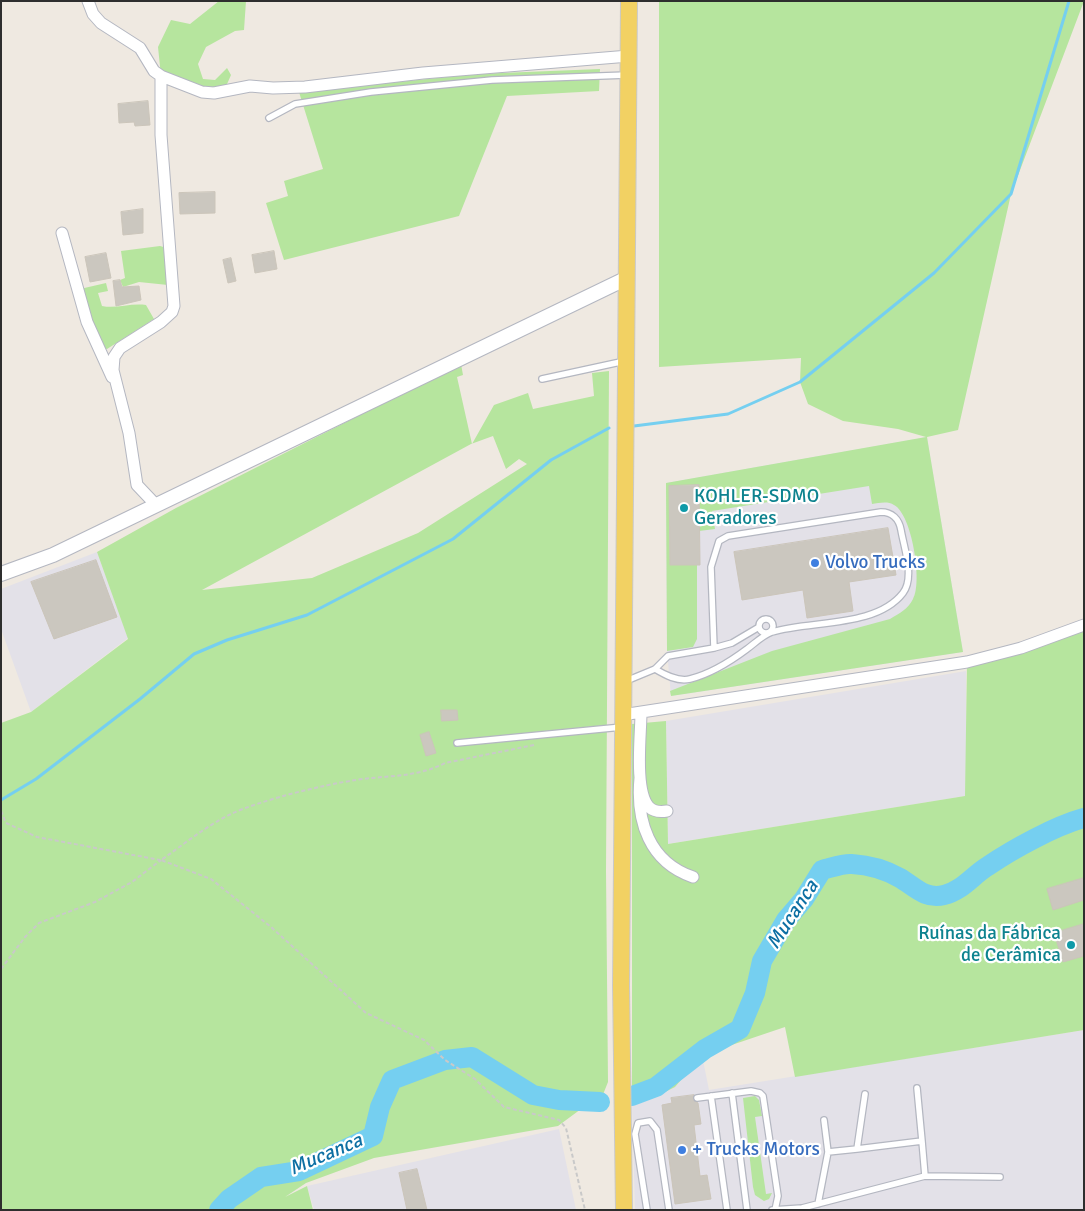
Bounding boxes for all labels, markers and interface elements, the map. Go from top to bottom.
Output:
place label: KOHLER-SDMO Geradores [694,486,819,530]
marker: KOHLER-SDMO Geradores [678,502,690,514]
place label: Volvo Trucks [825,552,925,574]
marker: Volvo Trucks [809,557,821,569]
water label: Mucanca [762,876,824,954]
place label: Ruínas da Fábrica de Cerâmica [918,923,1061,967]
marker: Ruínas da Fábrica de Cerâmica [1065,939,1077,951]
water label: Mucanca [286,1129,366,1181]
place label: + Trucks Motors [692,1139,820,1161]
marker: + Trucks Motors [676,1144,688,1156]

